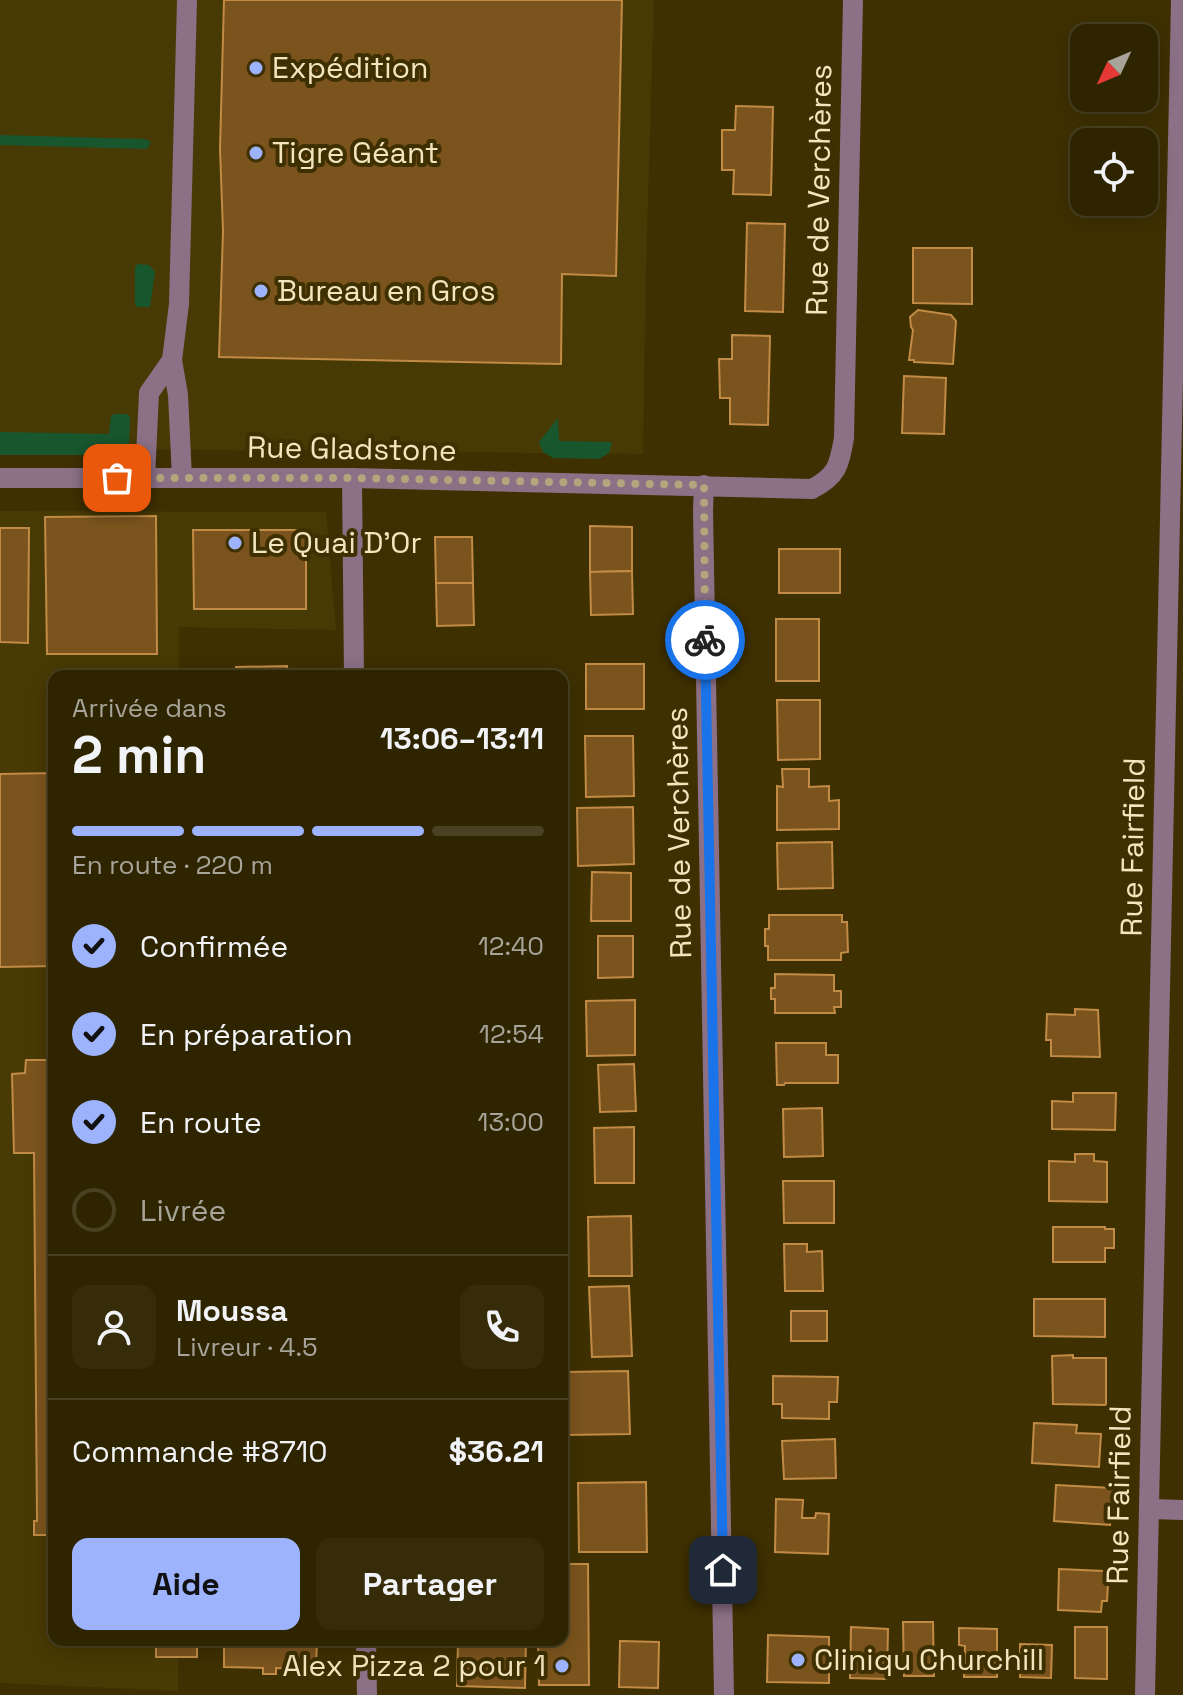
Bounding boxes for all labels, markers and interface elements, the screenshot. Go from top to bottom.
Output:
north arrow [1070,24,1158,112]
map controls [1070,24,1158,216]
place label: Expédition [272,48,429,87]
marker: Expédition [247,59,265,77]
street label: Rue de Verchères [797,64,840,316]
button: locate [1070,128,1158,216]
place label: Tigre Géant [272,133,439,172]
marker: Tigre Géant [247,144,265,162]
place label: Bureau en Gros [277,271,495,310]
marker: Bureau en Gros [252,282,270,300]
street label: Rue Gladstone [247,427,457,470]
pin [83,444,151,512]
icon: bag [95,456,139,500]
place label: Le Quai D'Or [251,523,422,562]
marker: Le Quai D'Or [226,534,244,552]
courier [665,600,745,680]
icon: bike [683,618,727,662]
text: Arrivée dans [72,691,227,725]
street label: Rue de Verchères [657,707,700,959]
text: 13:06–13:11 [380,719,544,758]
text: 2 min [72,722,206,788]
street label: Rue Fairfield [1111,757,1154,937]
text: En route · 220 m [72,848,273,882]
icon: check [72,924,116,968]
text: Confirmée [140,927,288,966]
text: 12:40 [478,929,544,963]
icon: check [72,1012,116,1056]
text: En préparation [140,1015,353,1054]
text: 12:54 [479,1017,544,1051]
icon: check [72,1100,116,1144]
text: En route [140,1103,262,1142]
text: 13:00 [478,1105,544,1139]
text: Livrée [140,1191,226,1230]
button: person [72,1285,156,1369]
button: phone [460,1285,544,1369]
text: Moussa [176,1291,288,1330]
text: Livreur · 4.5 [176,1330,318,1364]
street label: Rue Fairfield [1097,1405,1140,1585]
text: Commande #8710 [72,1432,327,1471]
text: $36.21 [449,1432,544,1471]
pin [689,1536,757,1604]
button: Aide [72,1538,300,1630]
button: Partager [316,1538,544,1630]
icon: home [701,1548,745,1592]
place label: Cliniqu Churchill [814,1640,1044,1679]
place label: Alex Pizza 2 pour 1 [282,1646,546,1685]
marker: Cliniqu Churchill [789,1651,807,1669]
marker: Alex Pizza 2 pour 1 [553,1657,571,1675]

